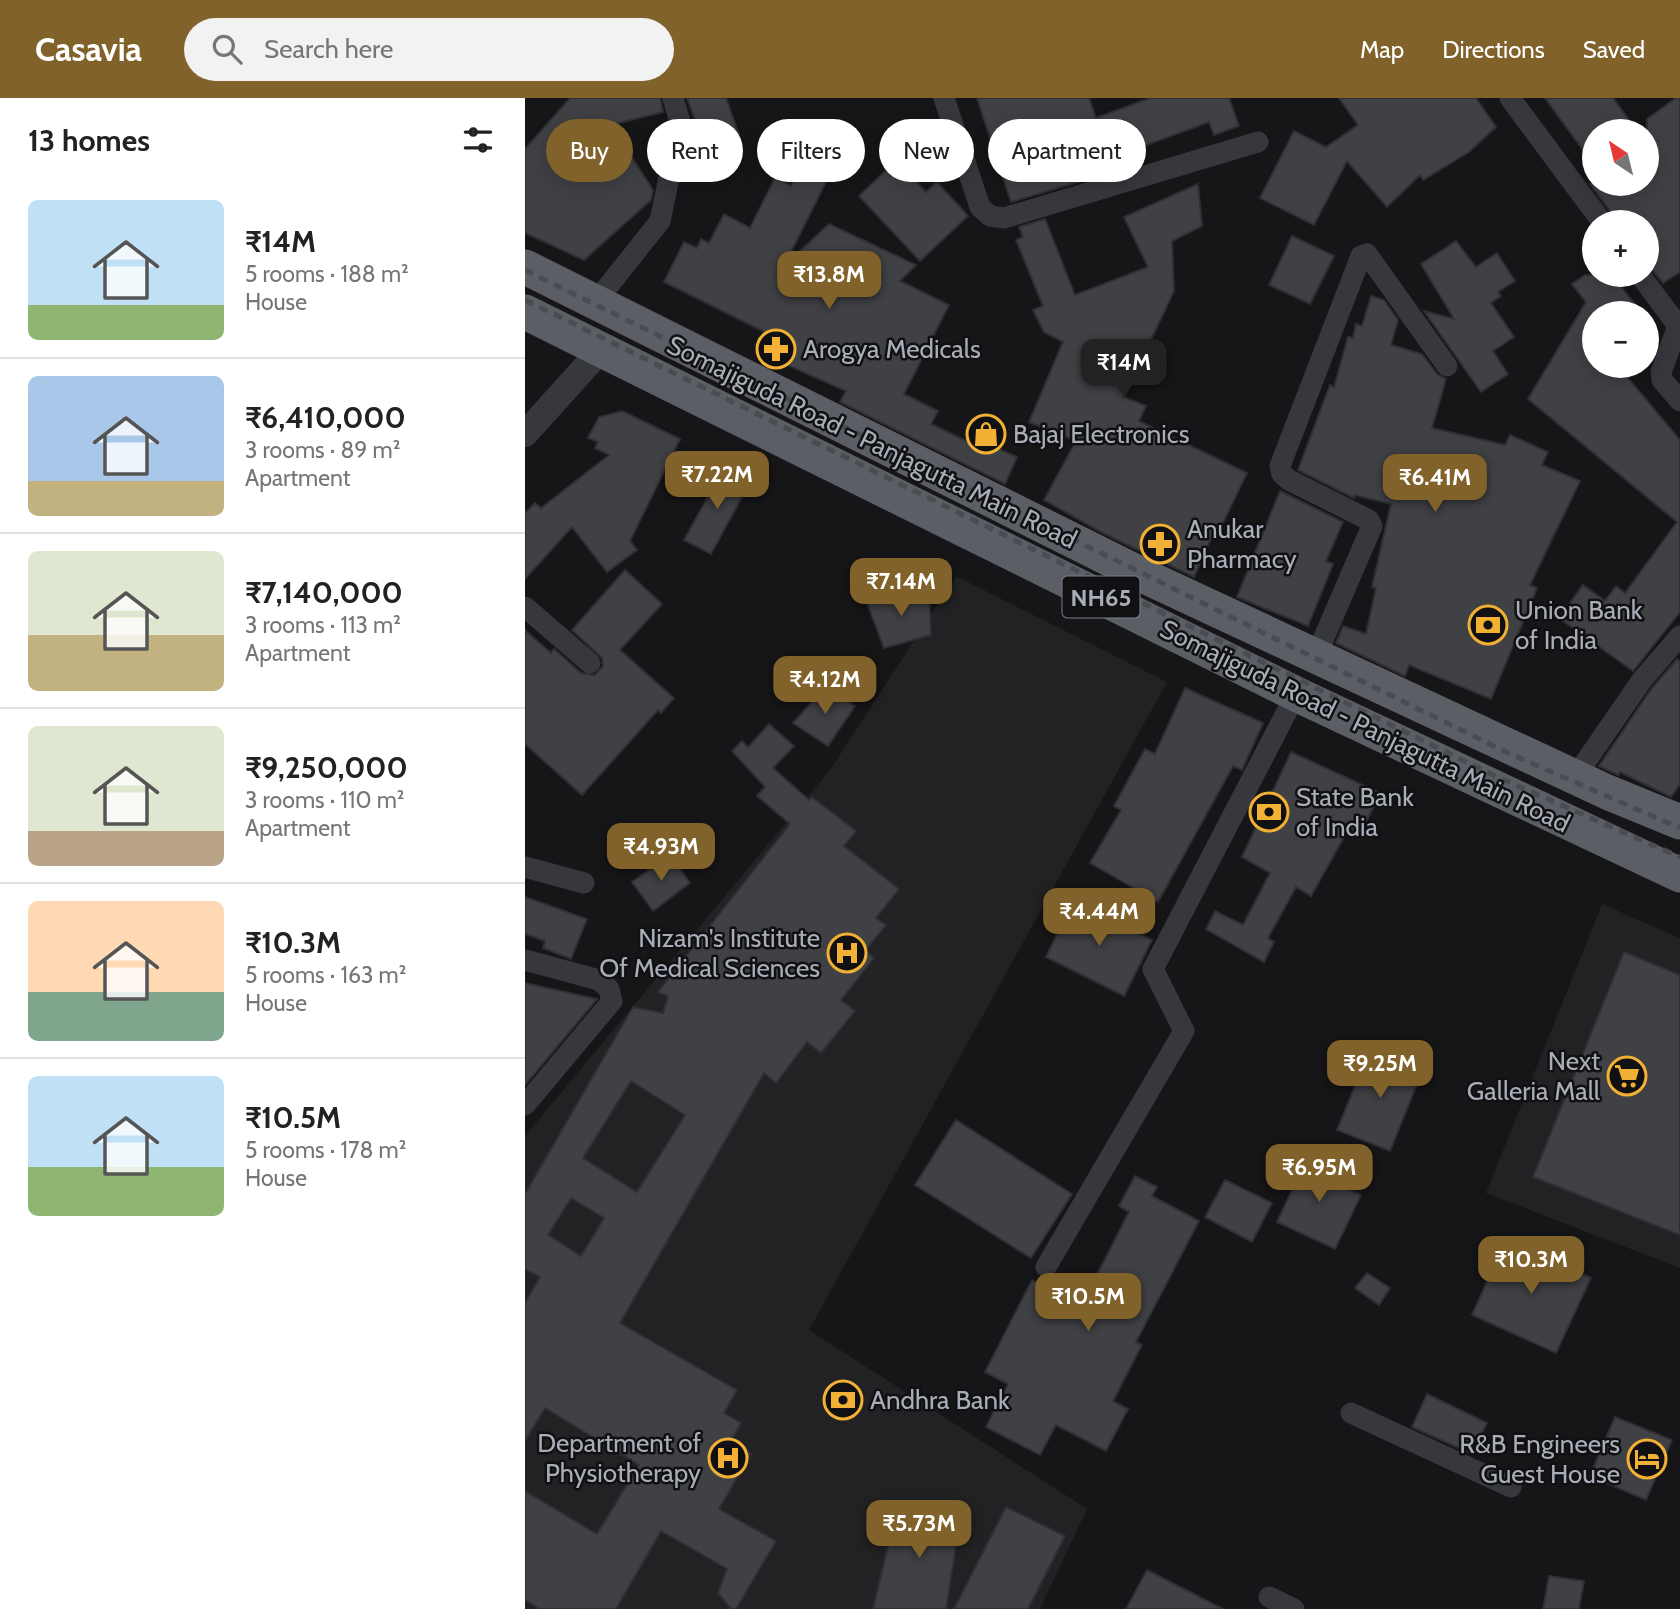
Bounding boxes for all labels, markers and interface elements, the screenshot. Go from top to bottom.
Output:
search box [184,18,674,81]
text: Casavia [35,29,142,69]
icon: search [208,30,246,68]
text: Search here [264,33,393,65]
text: Map [1360,35,1404,64]
text: Directions [1442,35,1545,64]
text: Saved [1583,35,1645,64]
chip: Buy [546,119,633,182]
chip: Rent [647,119,743,182]
chip: Filters [757,119,865,182]
chip: New [879,119,974,182]
chip: Apartment [988,119,1146,182]
north arrow [1582,119,1659,196]
map controls [1582,119,1659,378]
icon: filters [459,121,497,159]
text: 13 homes [28,122,150,159]
button: + [1582,210,1659,287]
text: ₹14M [245,223,316,260]
icon: home [84,228,168,312]
pin: ₹13.8M [772,252,886,311]
text: 5 rooms · 188 m² [245,260,409,288]
text: ₹13.8M [793,260,865,288]
text: House [245,288,307,316]
button: − [1582,301,1659,378]
pharmacy icon: Arogya Medicals [755,328,797,370]
street label: Somajiguda Road - Panjagutta Main Road [662,329,1082,555]
place label: Arogya Medicals [803,333,981,365]
pin: ₹14M [1083,340,1165,399]
text: ₹14M [1097,348,1151,376]
text: ₹6,410,000 [245,399,406,436]
icon: home [84,404,168,488]
shop icon: Bajaj Electronics [965,413,1007,455]
place label: Bajaj Electronics [1013,418,1190,450]
text: 3 rooms · 89 m² [245,436,400,464]
pin: ₹7.22M [660,452,774,511]
pin: ₹6.41M [1378,454,1492,514]
text: ₹7.22M [681,460,753,488]
text: ₹6.41M [1399,463,1471,491]
text: Apartment [245,464,350,492]
place label: Anukar Pharmacy [1187,513,1297,575]
pharmacy icon: Anukar Pharmacy [1139,523,1181,565]
pin: ₹7.14M [844,559,958,618]
text: ₹7.14M [866,567,936,595]
text: ₹7,140,000 [245,574,403,611]
road number: NH65 [1063,576,1139,618]
icon: home [84,579,168,663]
place label: Union Bank of India [1515,594,1643,656]
bank icon: Union Bank of India [1467,604,1509,646]
text: 3 rooms · 113 m² [245,611,401,639]
street label: Somajiguda Road - Panjagutta Main Road [1155,613,1575,839]
text: Apartment [245,639,350,667]
pin: ₹4.12M [768,656,882,716]
text: ₹4.12M [789,665,861,693]
text: ₹9,250,000 [245,749,408,786]
icon: home [84,754,168,838]
place label: State Bank of India [1296,781,1414,843]
text: 3 rooms · 110 m² [245,786,404,814]
bank icon: State Bank of India [1248,791,1290,833]
text: Apartment [245,814,350,842]
pin: ₹4.93M [604,824,718,883]
text: ₹4.93M [623,832,699,860]
pin: ₹4.44M [1042,888,1156,948]
text: ₹4.44M [1059,897,1139,925]
place label: Nizam's Institute Of Medical Sciences [599,922,820,984]
text: ₹10.3M [245,924,341,961]
icon: home [84,929,168,1013]
hospital icon: Nizam's Institute Of Medical Sciences [826,932,868,974]
text: 5 rooms · 163 m² [245,961,406,989]
text: House [245,989,307,1017]
pin: ₹9.25M [1323,1040,1437,1100]
place label: Next Galleria Mall [1467,1045,1600,1107]
text: ₹9.25M [1343,1049,1417,1077]
supermarket icon: Next Galleria Mall [1606,1055,1648,1097]
text: ₹10.5M [245,1099,341,1136]
icon: home [84,1104,168,1188]
text: 5 rooms · 178 m² [245,1136,406,1164]
pin: ₹6.95M [1262,1144,1376,1204]
text: ₹6.95M [1282,1153,1356,1181]
text: House [245,1164,307,1192]
pin: ₹10.3M [1474,1236,1588,1296]
text: ₹10.3M [1494,1245,1568,1273]
pin: ₹10.5M [1031,1274,1145,1333]
text: ₹10.5M [1051,1282,1125,1310]
bank icon: Andhra Bank [822,1379,864,1421]
place label: Andhra Bank [870,1384,1010,1416]
place label: Department of Physiotherapy [537,1427,701,1489]
place label: R&B Engineers Guest House [1459,1428,1620,1490]
hospital icon: Department of Physiotherapy [707,1437,749,1479]
hotel icon: R&B Engineers Guest House [1626,1438,1668,1480]
pin: ₹5.73M [862,1500,976,1560]
text: ₹5.73M [882,1509,956,1537]

